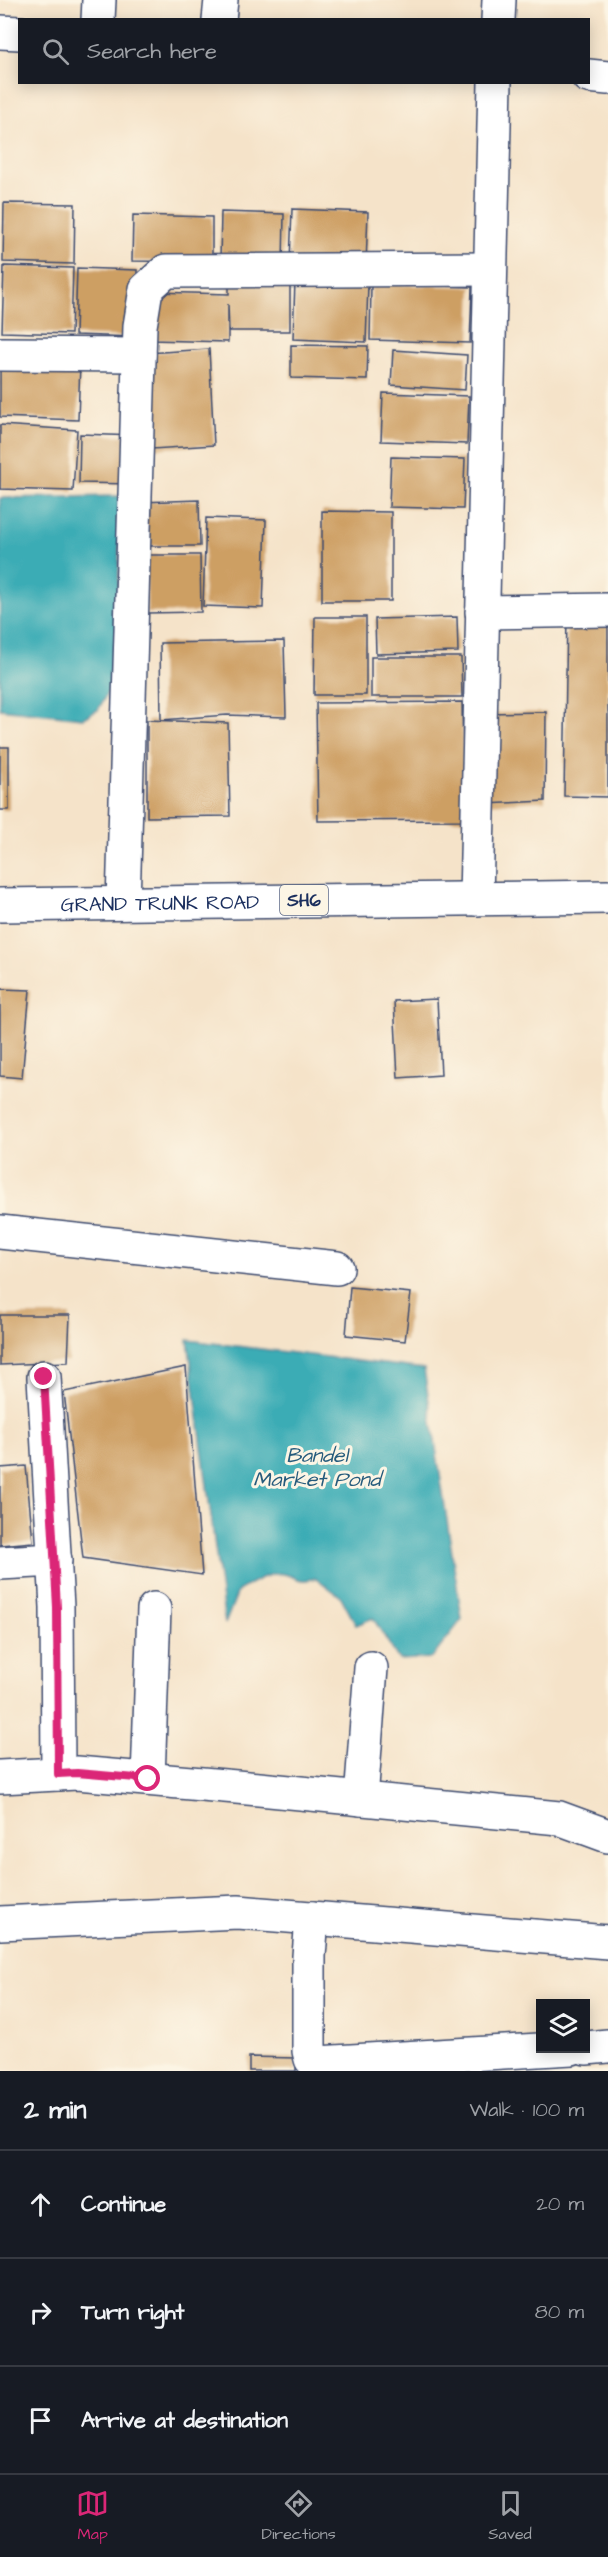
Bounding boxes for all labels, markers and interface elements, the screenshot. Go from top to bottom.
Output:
search box [18,18,590,84]
icon: search [39,35,72,68]
text: Search here [87,36,217,67]
road number: SH6 [280,885,328,915]
street label: GRAND TRUNK ROAD [61,889,259,919]
route end [30,1363,56,1389]
water label: Bandel Market Pond [253,1441,385,1494]
route start [134,1765,160,1791]
map controls [536,1999,590,2053]
button: layers [536,1999,590,2053]
text: 2 min [24,2092,86,2128]
text: Walk · 100 m [469,2096,584,2124]
icon: ahead [24,2188,57,2221]
text: Continue [81,2189,166,2220]
text: 20 m [536,2190,584,2218]
icon: right [24,2296,57,2329]
text: Turn right [81,2297,184,2328]
text: 80 m [535,2298,584,2326]
icon: arrive [24,2404,57,2437]
text: Arrive at destination [81,2405,288,2436]
tab: Map [76,2487,109,2545]
tab: Directions [262,2487,336,2545]
tab: Saved [488,2487,532,2545]

